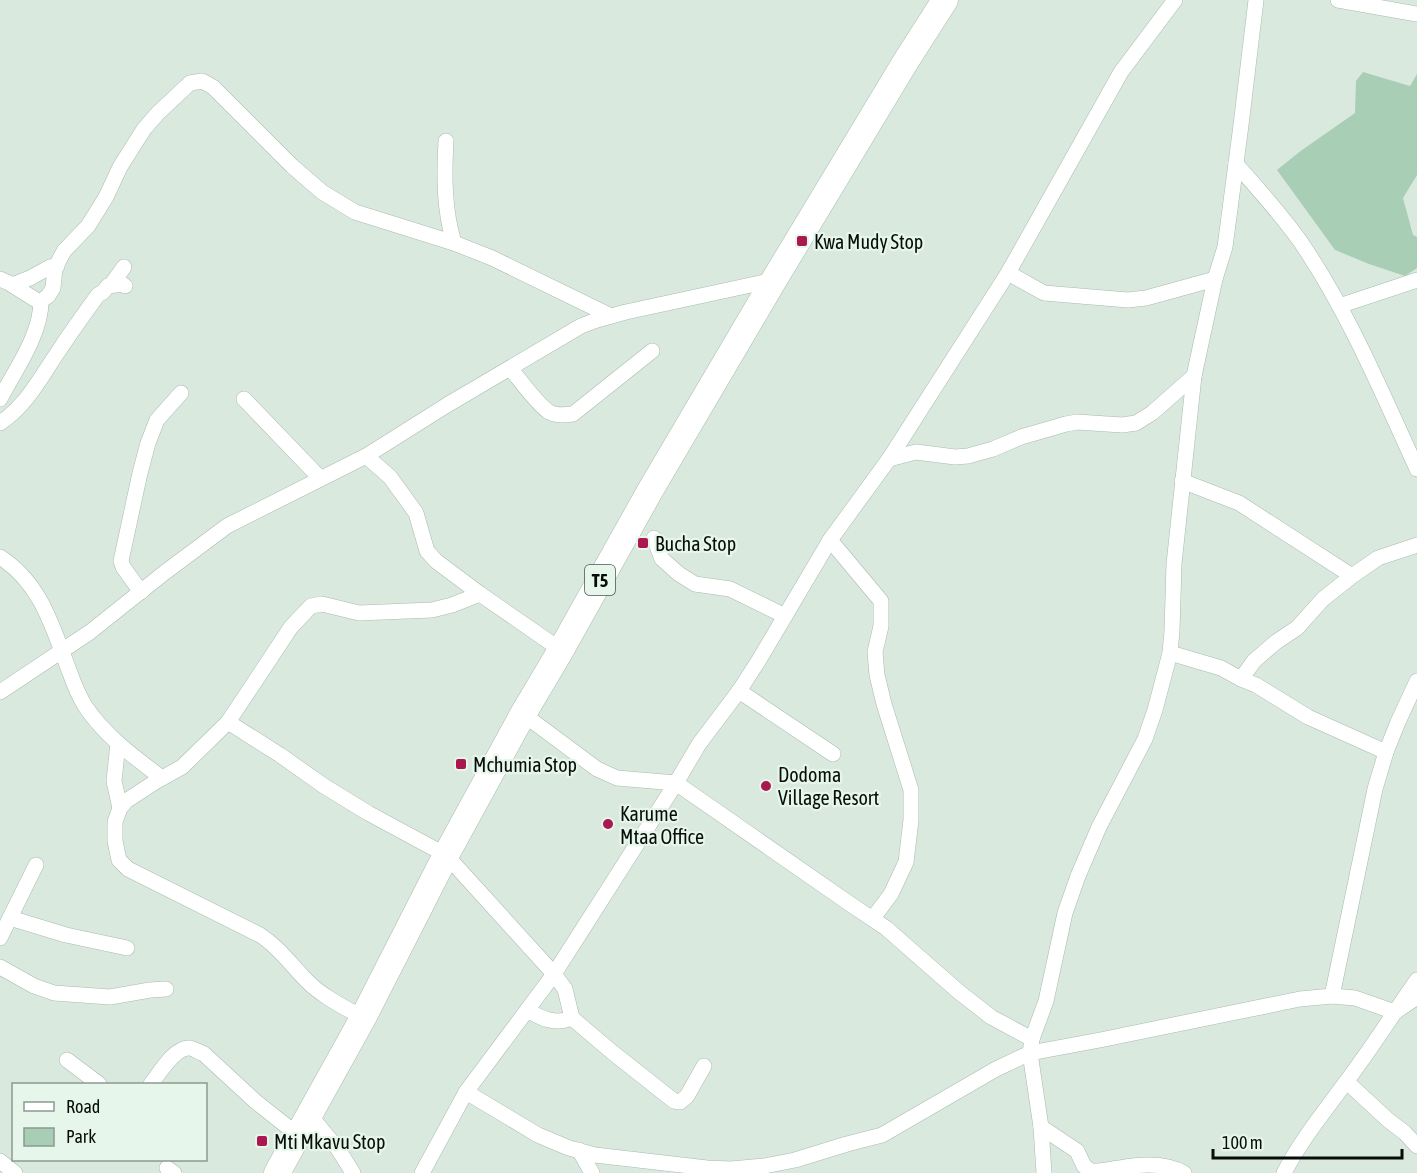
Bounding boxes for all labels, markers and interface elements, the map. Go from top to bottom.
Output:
place label: Kwa Mudy Stop [814,230,923,253]
marker: Kwa Mudy Stop [795,234,809,248]
place label: Bucha Stop [655,532,736,555]
marker: Bucha Stop [636,536,650,550]
road number: T5 [585,565,615,595]
place label: Mchumia Stop [473,753,577,776]
marker: Mchumia Stop [454,757,468,771]
place label: Dodoma Village Resort [778,763,880,809]
marker: Dodoma Village Resort [759,779,773,793]
place label: Karume Mtaa Office [620,802,704,848]
marker: Karume Mtaa Office [601,817,615,831]
legend [12,1083,207,1161]
text: Road [66,1096,100,1117]
scale bar [1213,1122,1402,1160]
text: Park [66,1126,96,1147]
place label: Mti Mkavu Stop [274,1130,385,1153]
text: 100 m [1222,1132,1263,1153]
marker: Mti Mkavu Stop [255,1134,269,1148]

